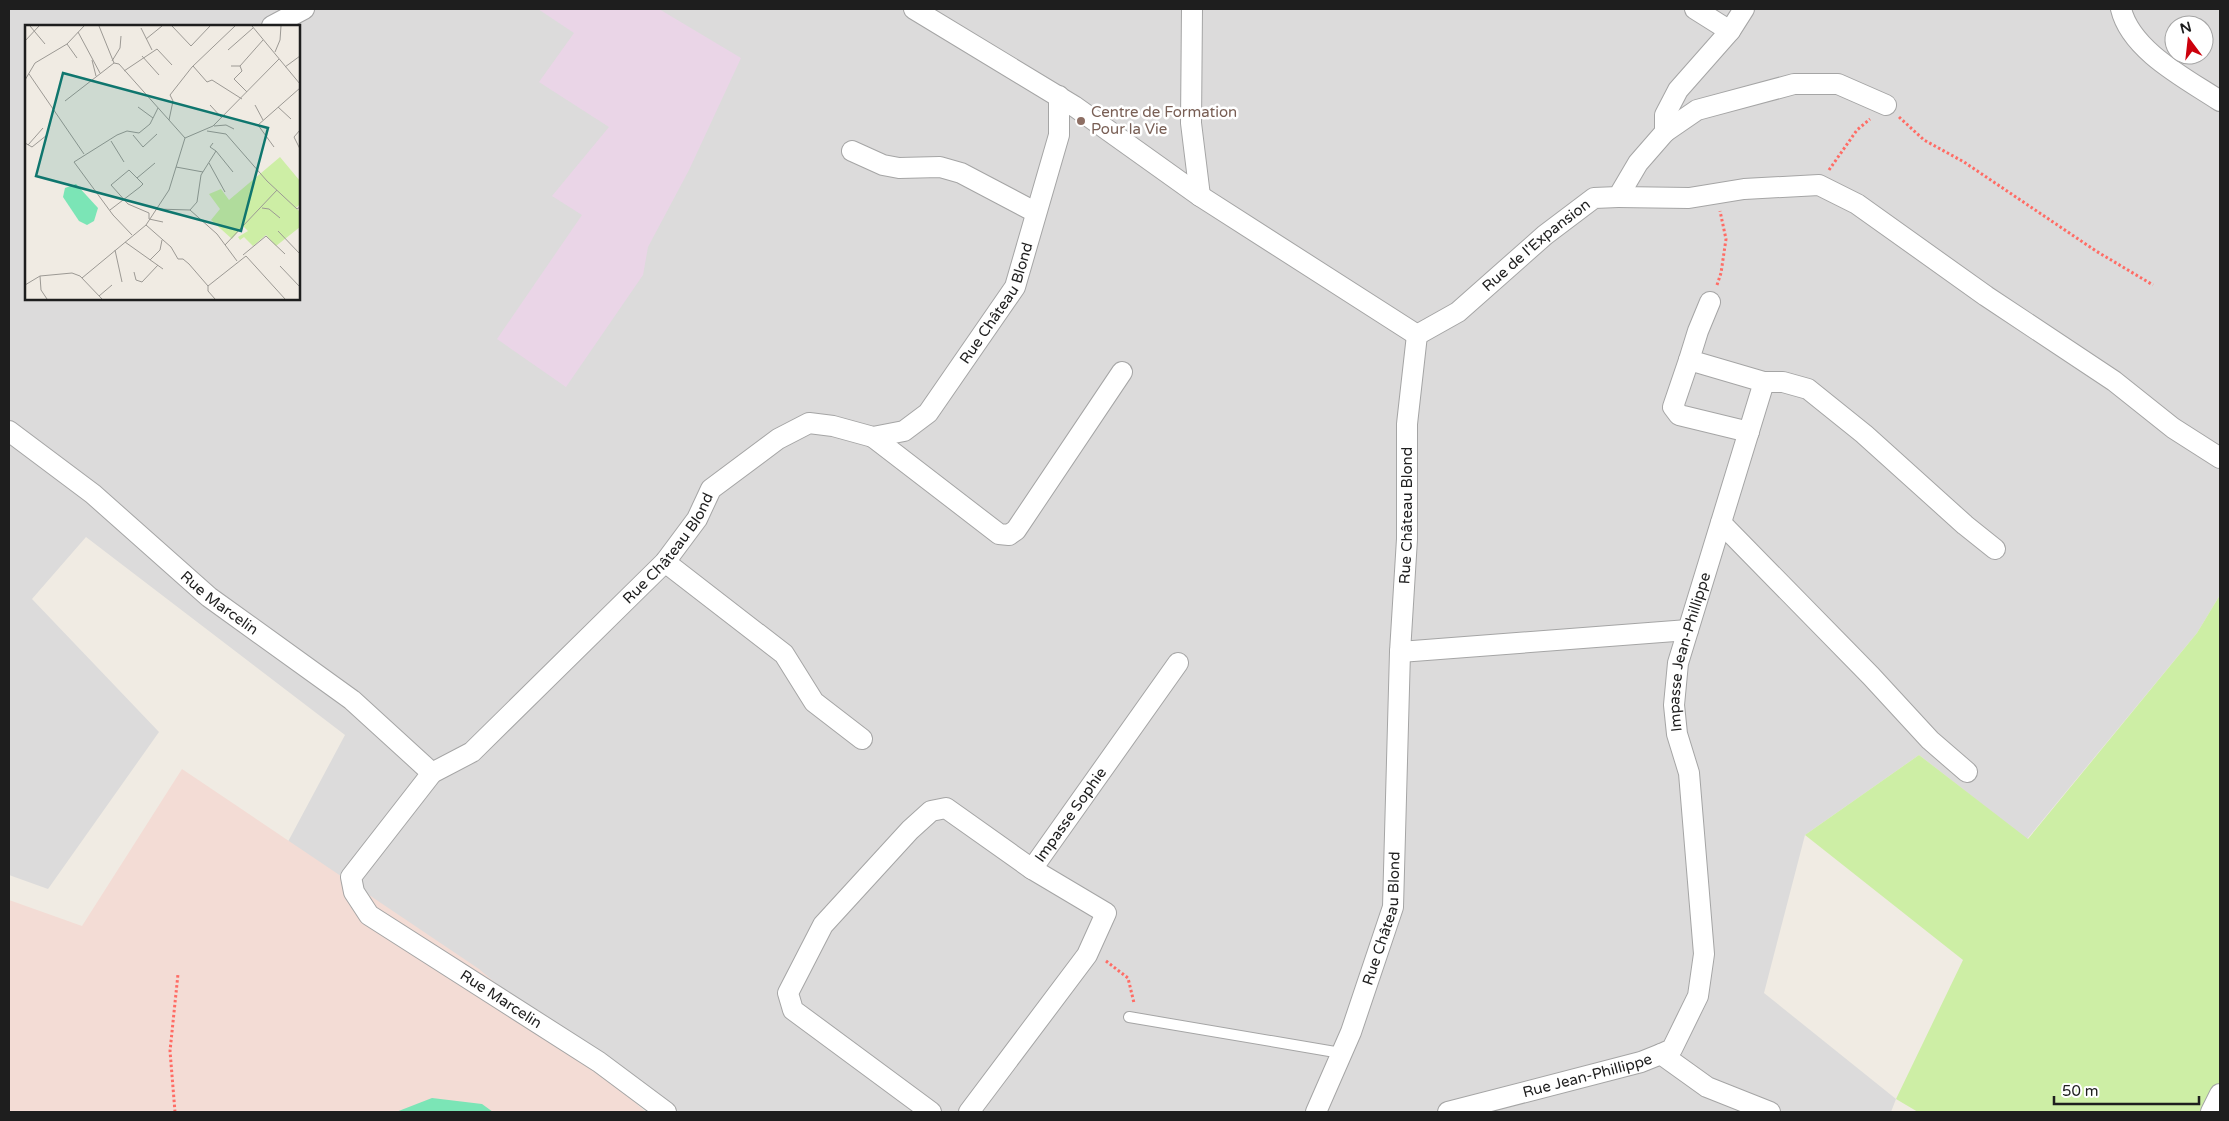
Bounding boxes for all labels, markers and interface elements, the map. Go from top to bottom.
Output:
north arrow [2164,15,2214,65]
text: N [2178,18,2193,38]
inset map [25,25,300,300]
place label: Centre de Formation Pour la Vie [1091,103,1237,138]
marker: Centre de Formation Pour la Vie [1075,115,1087,127]
street label: Rue de l'Expansion [1479,195,1594,295]
street label: Rue Château Blond [956,240,1036,367]
street label: Rue Château Blond [1395,447,1416,585]
street label: Rue Château Blond [619,490,717,608]
street label: Rue Marcelin [177,567,262,639]
street label: Impasse Jean-Phillippe [1665,570,1714,733]
street label: Impasse Sophie [1031,764,1110,866]
street label: Rue Château Blond [1358,851,1404,988]
street label: Rue Marcelin [457,966,545,1032]
street label: Rue Jean-Phillippe [1521,1050,1655,1101]
scale bar [2054,1074,2199,1106]
text: 50 m [2062,1082,2099,1100]

